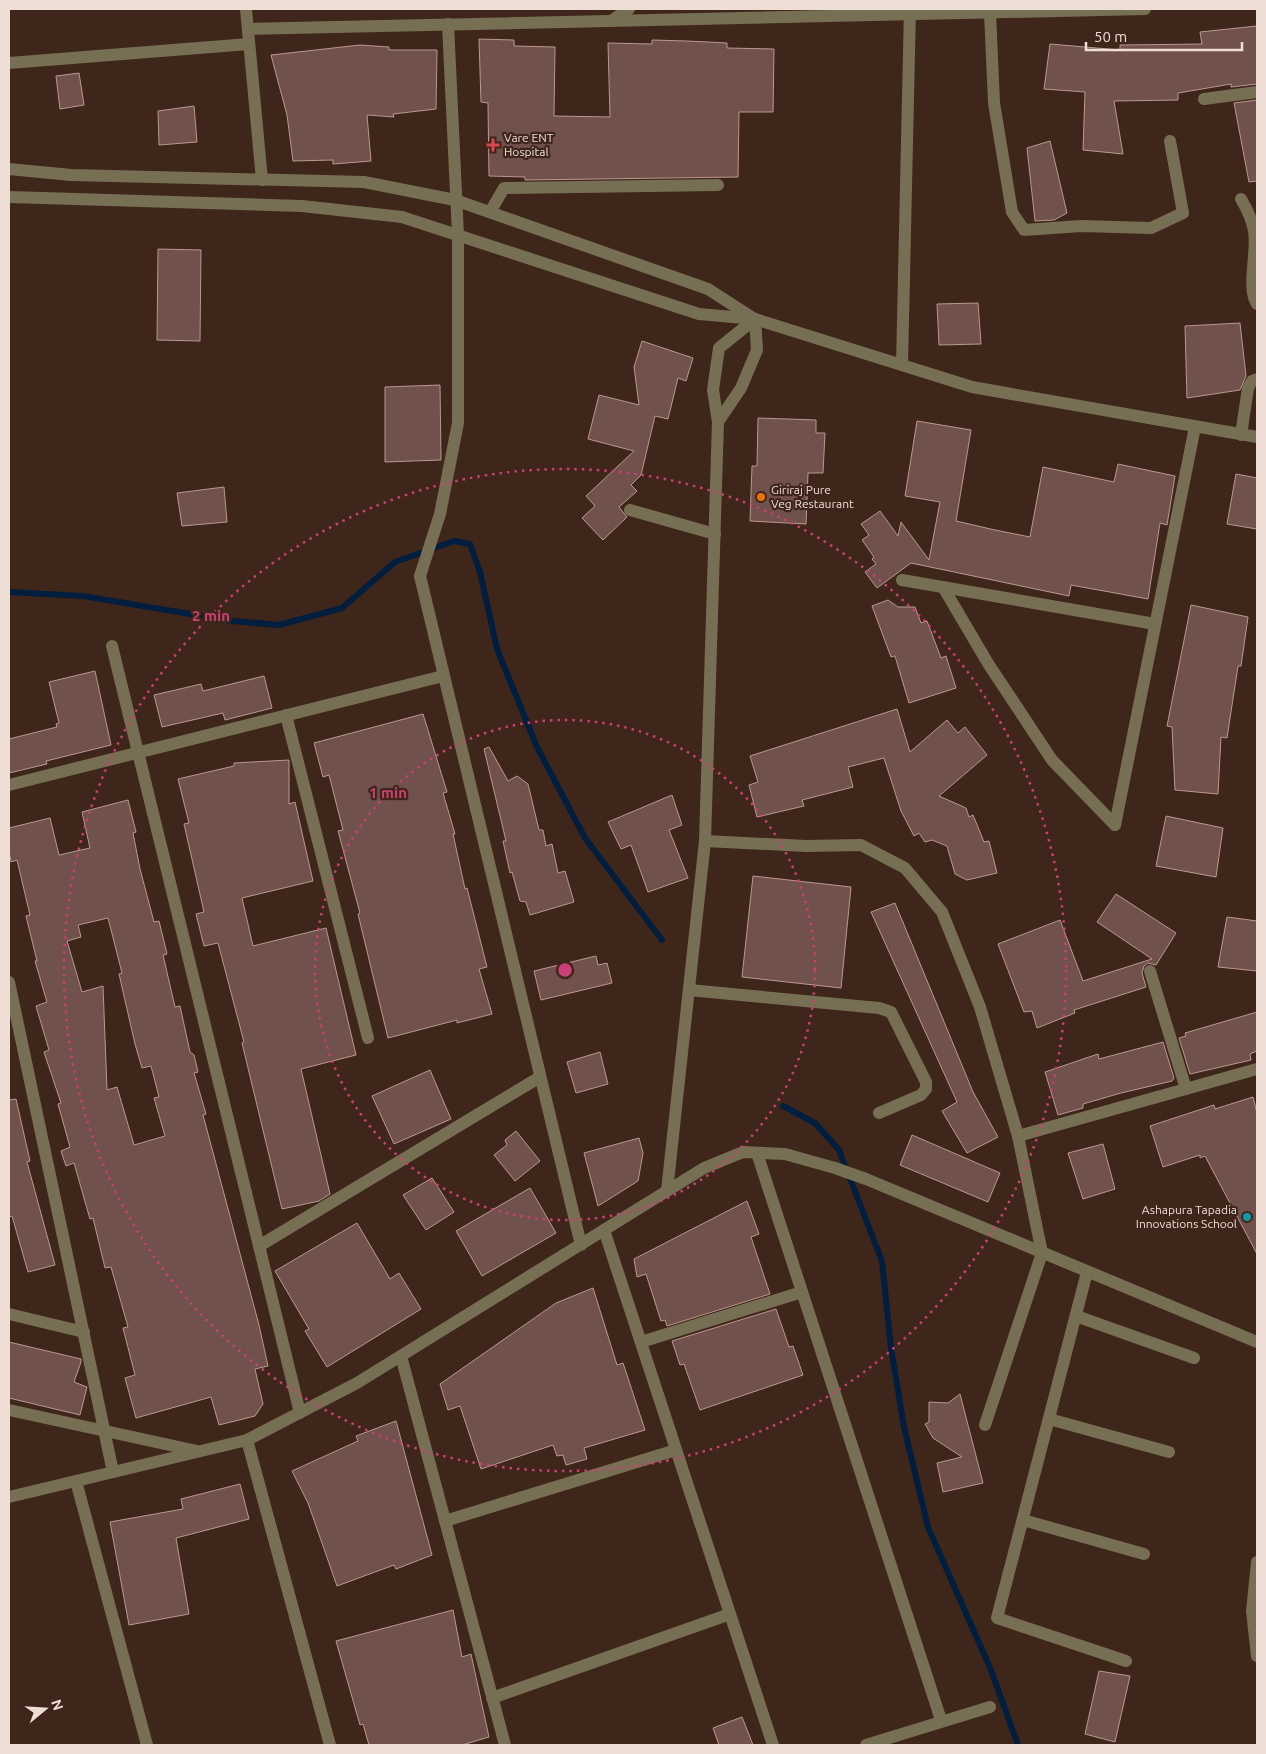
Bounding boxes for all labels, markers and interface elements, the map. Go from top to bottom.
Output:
scale bar [1086,20,1242,52]
text: 50 m [1094,28,1127,45]
place label: Vare ENT Hospital [504,131,554,158]
marker: Vare ENT Hospital [486,138,500,152]
place label: Giriraj Pure Veg Restaurant [771,483,854,510]
marker: Giriraj Pure Veg Restaurant [755,491,767,503]
text: 2 min [192,607,230,624]
text: 1 min [369,784,407,801]
centre of rings [556,961,574,979]
place label: Ashapura Tapadia Innovations School [1136,1203,1237,1230]
marker: Ashapura Tapadia Innovations School [1241,1211,1253,1223]
north arrow [20,1684,70,1734]
text: N [48,1698,67,1712]

